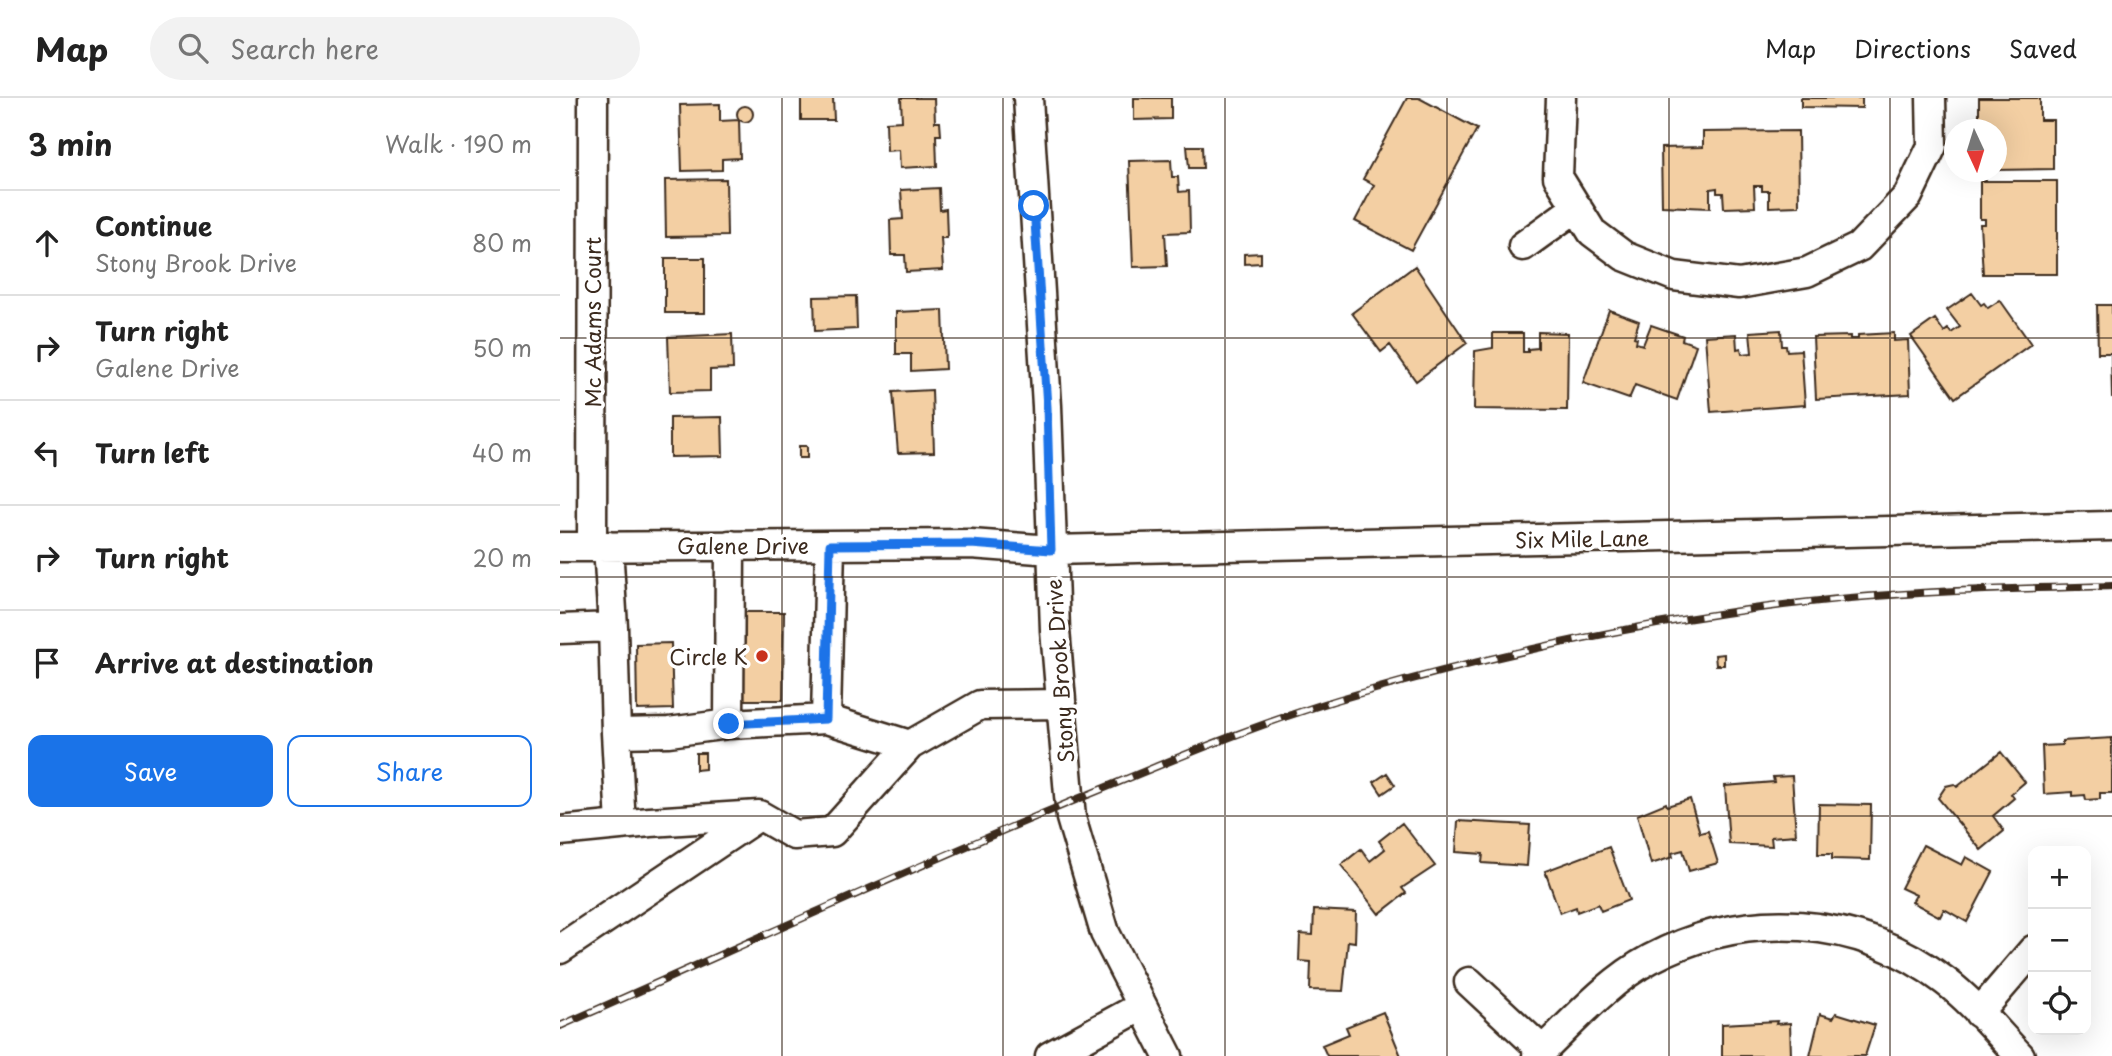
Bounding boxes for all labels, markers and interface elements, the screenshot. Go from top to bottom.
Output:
search box [150,17,640,80]
text: Map [35,23,108,73]
icon: search [174,29,212,67]
text: Search here [230,29,379,68]
text: Map [1765,30,1816,66]
text: Directions [1854,30,1971,66]
text: Saved [2009,30,2077,66]
north arrow [1944,119,2007,182]
text: 3 min [28,121,113,166]
text: Walk · 190 m [385,126,532,161]
route start [1018,190,1049,221]
text: Continue [95,206,212,245]
icon: ahead [28,224,66,262]
text: 80 m [472,225,532,260]
street label: Mc Adams Court [576,237,608,407]
text: Stony Brook Drive [95,245,297,280]
text: Turn right [95,311,229,350]
icon: right [28,329,66,367]
text: 50 m [472,330,532,365]
text: Galene Drive [95,350,240,385]
text: Turn left [95,433,210,472]
icon: left [28,434,66,472]
text: 40 m [472,435,532,470]
street label: Six Mile Lane [1514,521,1650,555]
street label: Galene Drive [677,529,809,561]
text: Turn right [95,538,229,577]
icon: right [28,539,66,577]
text: 20 m [473,540,532,575]
street label: Stony Brook Drive [1037,578,1081,764]
place label: Circle K [669,640,748,672]
text: Arrive at destination [95,643,374,682]
icon: arrive [28,644,66,682]
marker: Circle K [754,648,770,664]
route end [713,708,744,739]
button: Save [28,735,273,807]
button: Share [287,735,532,807]
map controls [2028,846,2091,1035]
button: + [2028,846,2091,909]
button: − [2028,909,2091,972]
button: locate [2028,972,2091,1035]

